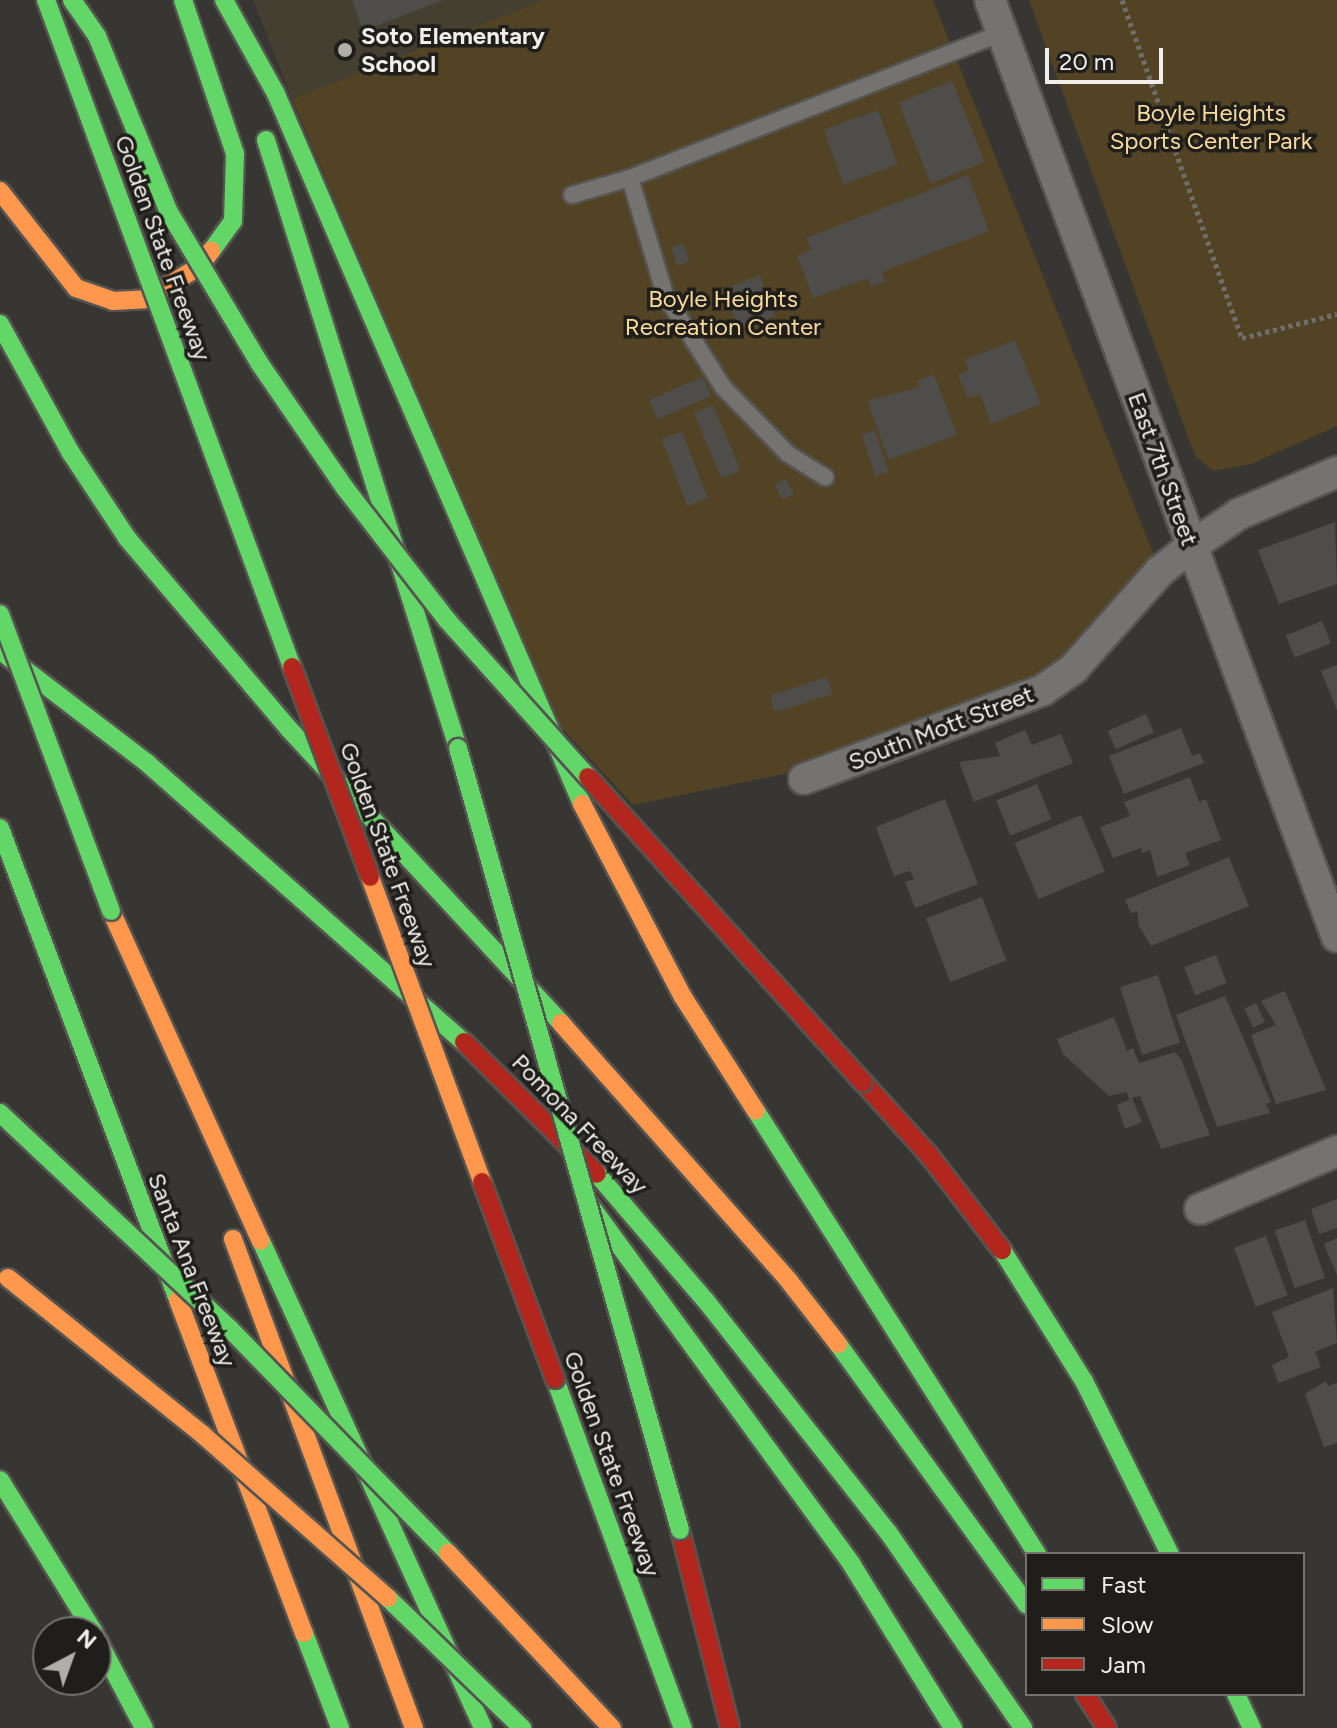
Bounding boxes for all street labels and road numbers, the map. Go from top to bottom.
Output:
street label: Golden State Freeway [109,131,217,365]
street label: East 7th Street [1122,388,1204,550]
street label: South Mott Street [844,679,1038,777]
street label: Golden State Freeway [334,738,442,972]
street label: Pomona Freeway [506,1048,654,1200]
street label: Santa Ana Freeway [142,1169,242,1371]
street label: Golden State Freeway [558,1347,666,1581]

